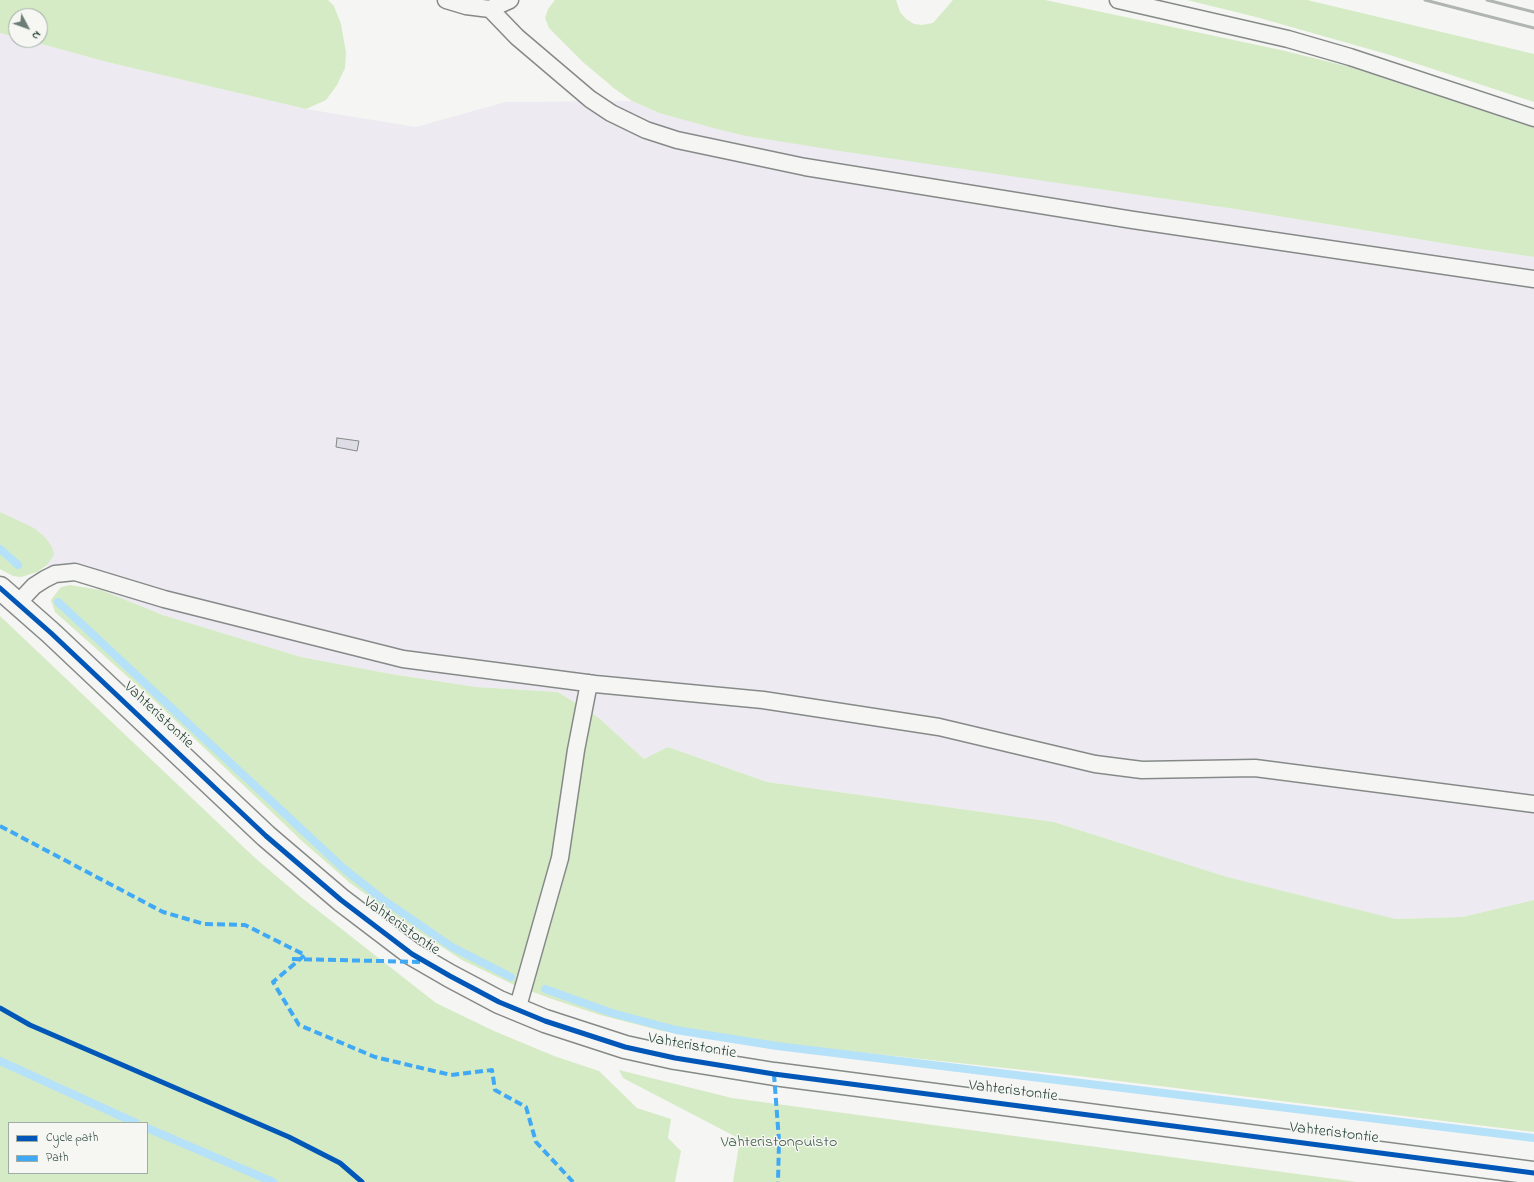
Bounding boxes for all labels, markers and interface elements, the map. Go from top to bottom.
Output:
north arrow [8,8,48,48]
text: N [28,27,45,43]
street label: Vahteristontie [119,679,197,753]
street label: Vahteristontie [359,894,443,960]
street label: Vahteristontie [646,1030,738,1064]
street label: Vahteristontie [968,1077,1058,1107]
street label: Vahteristontie [1289,1119,1379,1149]
legend [8,1122,148,1174]
text: Cycle path [46,1129,98,1147]
park label: Vahteristonpuisto [721,1133,837,1153]
text: Path [46,1149,68,1167]

